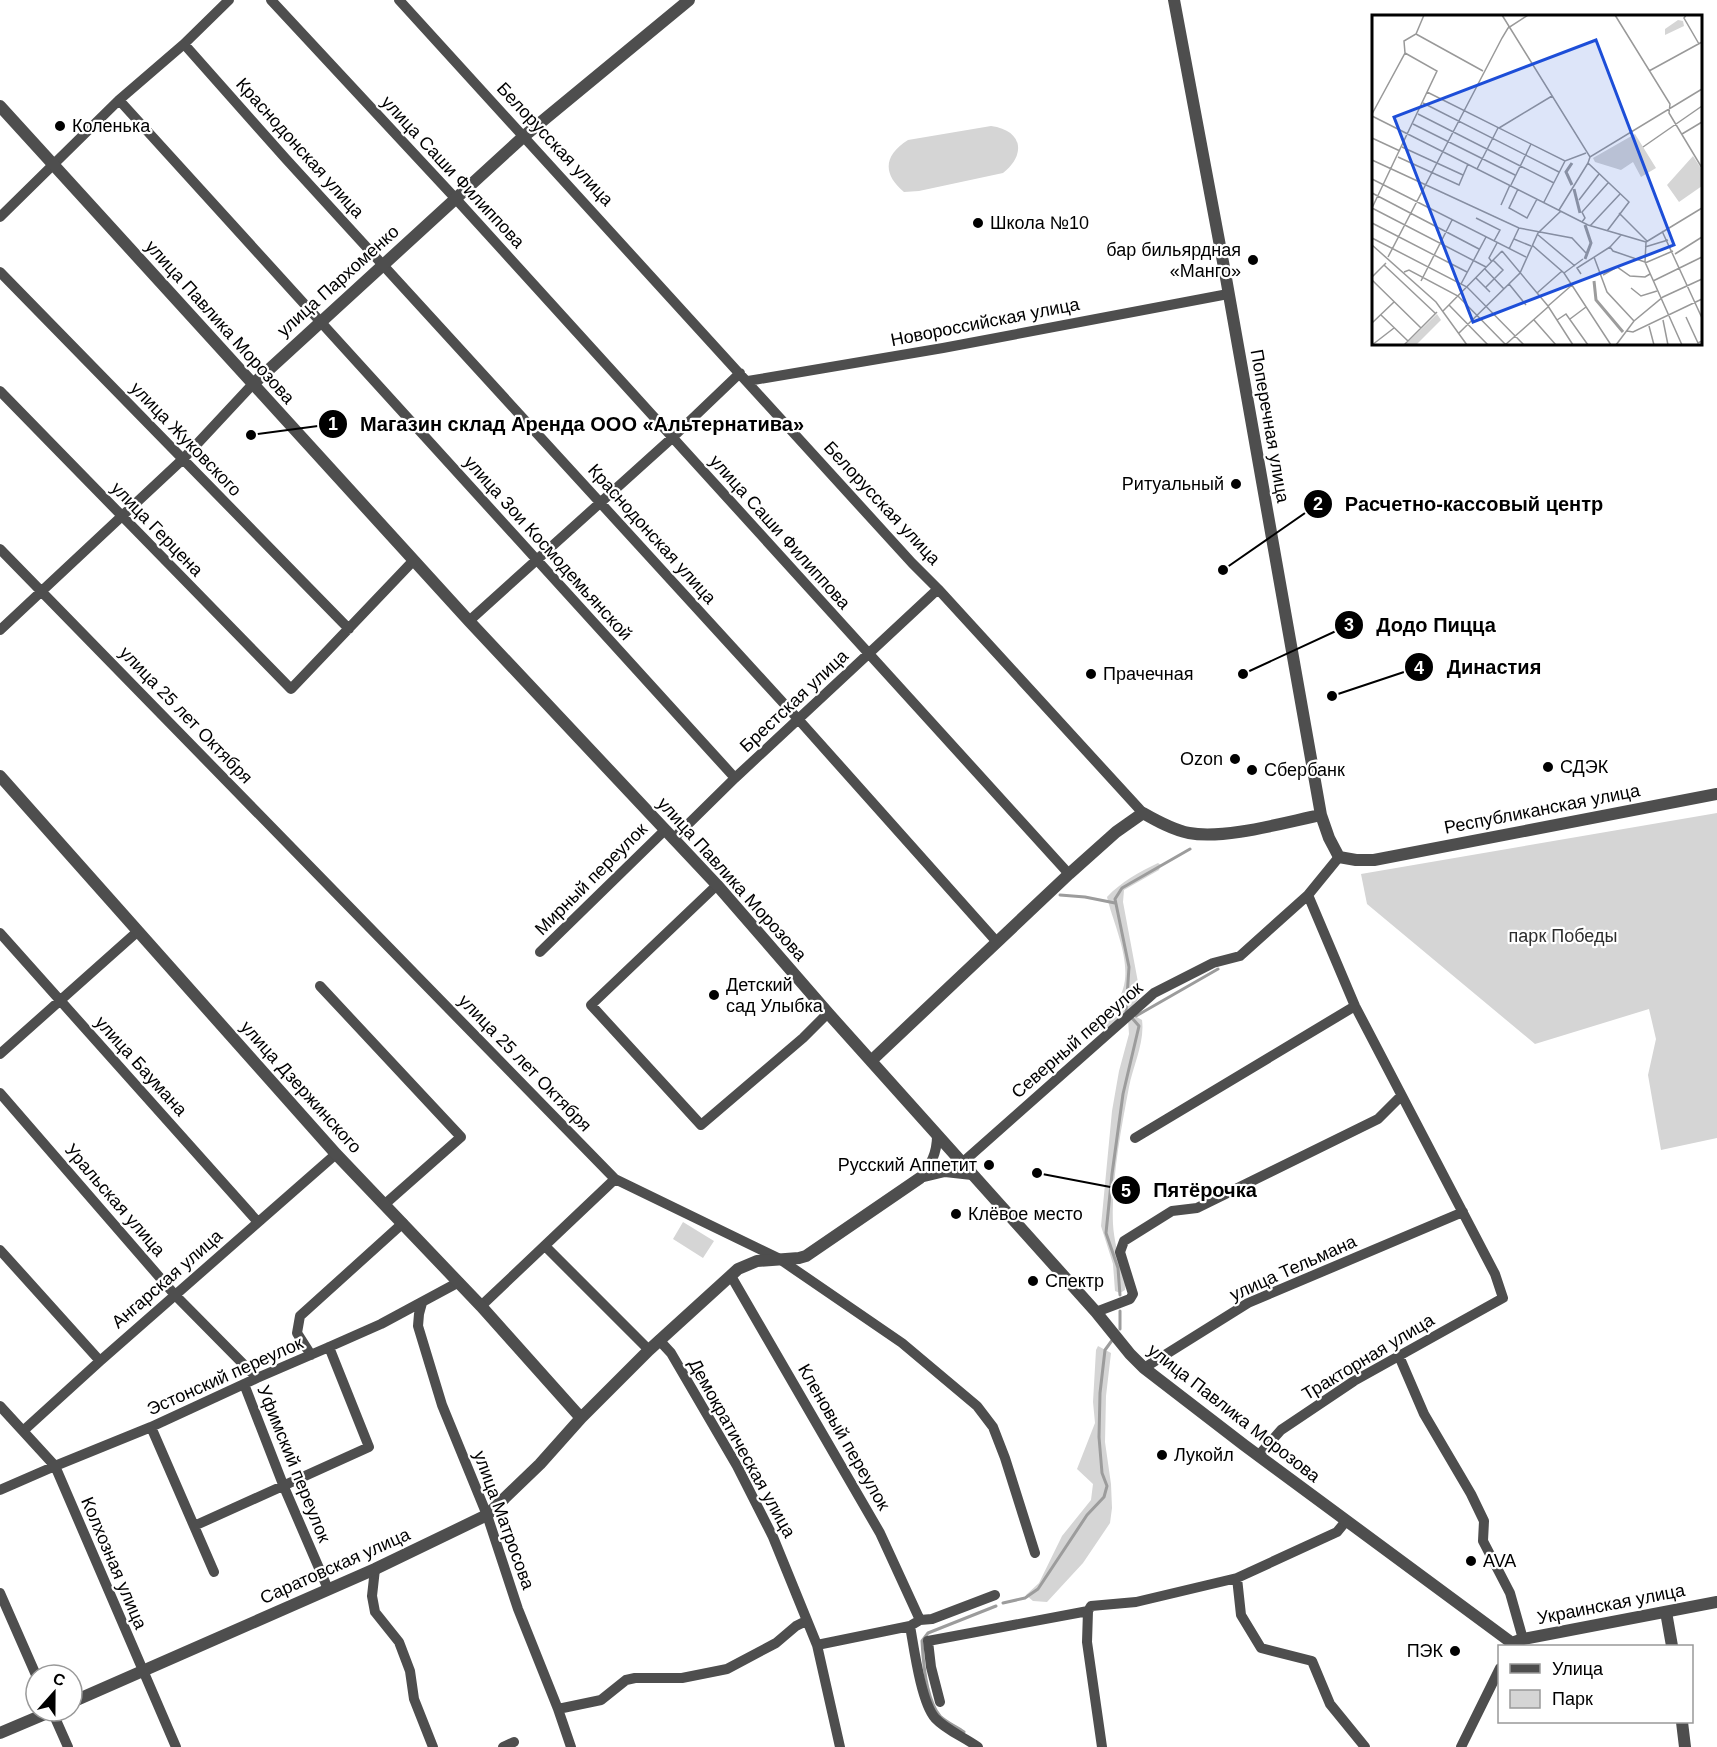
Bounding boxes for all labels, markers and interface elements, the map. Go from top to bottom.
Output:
inset map [1372,15,1702,345]
street label: Краснодонская улица [232,74,369,223]
street label: Белорусская улица [493,78,618,210]
street label: улица Саши Филиппова [377,92,529,253]
place label: Коленька [72,116,151,136]
marker: Коленька [53,119,67,133]
place label: Школа №10 [990,213,1089,233]
marker: Школа №10 [971,216,985,230]
street label: улица Пархоменко [273,221,403,341]
street label: улица Павлика Морозова [141,236,299,409]
place label: бар бильярдная «Манго» [1106,240,1241,281]
marker: бар бильярдная «Манго» [1246,253,1260,267]
street label: Новороссийская улица [889,294,1082,350]
street label: Поперечная улица [1247,348,1294,505]
street label: улица Жуковского [126,378,246,500]
callout: Магазин склад Аренда ООО «Альтернатива» [318,405,816,443]
text: Магазин склад Аренда ООО «Альтернатива» [360,413,804,435]
text: 1 [328,414,338,434]
street label: Белорусская улица [820,437,945,569]
street label: улица Саши Филиппова [706,451,855,614]
street label: улица Зои Космодемьянской [460,452,636,644]
street label: Краснодонская улица [584,460,721,609]
place label: Ритуальный [1122,474,1224,494]
marker: Ритуальный [1229,477,1243,491]
street label: улица Герцена [107,478,208,581]
callout: Расчетно-кассовый центр [1303,485,1615,523]
text: Расчетно-кассовый центр [1345,493,1603,515]
text: 2 [1313,494,1323,514]
callout: Додо Пицца [1334,606,1508,644]
text: Додо Пицца [1376,614,1497,636]
text: 3 [1344,615,1354,635]
street label: улица 25 лет Октября [115,642,257,788]
street label: Брестская улица [736,645,853,756]
callout: Династия [1404,648,1553,686]
text: Династия [1447,656,1541,678]
text: 4 [1414,658,1424,678]
place label: Прачечная [1103,664,1193,684]
marker: Прачечная [1084,667,1098,681]
place label: Ozon [1180,749,1223,769]
marker: Ozon [1228,752,1242,766]
place label: СДЭК [1560,757,1609,777]
place label: Сбербанк [1264,760,1345,780]
marker: СДЭК [1541,760,1555,774]
marker: Сбербанк [1245,763,1259,777]
street label: Республиканская улица [1442,780,1643,838]
street label: улица Павлика Морозова [653,793,811,966]
street label: Мирный переулок [531,819,651,939]
park label: парк Победы [1509,926,1617,946]
place label: Детский сад Улыбка [726,975,824,1016]
street label: Северный переулок [1007,978,1147,1102]
marker: Детский сад Улыбка [707,988,721,1002]
street label: улица 25 лет Октября [454,990,596,1136]
street label: улица Баумана [91,1012,192,1121]
street label: улица Дзержинского [236,1017,366,1157]
street label: Уральская улица [61,1140,170,1261]
place label: Русский Аппетит [838,1155,977,1175]
marker: Русский Аппетит [982,1158,996,1172]
callout: Пятёрочка [1111,1171,1268,1209]
text: Пятёрочка [1153,1179,1258,1201]
text: 5 [1121,1181,1131,1201]
place label: Клёвое место [968,1204,1083,1224]
marker: Клёвое место [949,1207,963,1221]
street label: Ангарская улица [108,1225,227,1332]
street label: улица Тельмана [1227,1231,1360,1305]
place label: Спектр [1045,1271,1104,1291]
marker: Спектр [1026,1274,1040,1288]
street label: Тракторная улица [1298,1309,1438,1404]
street label: Эстонский переулок [144,1333,306,1419]
street label: улица Павлика Морозова [1144,1340,1325,1487]
street label: Демократическая улица [684,1355,800,1542]
street label: Кленовый переулок [794,1360,894,1514]
street label: Уфимский переулок [253,1383,335,1545]
place label: Лукойл [1174,1445,1234,1465]
street label: улица Матросова [470,1448,539,1593]
marker: Лукойл [1155,1448,1169,1462]
street label: Колхозная улица [77,1494,151,1633]
street label: Саратовская улица [257,1524,414,1608]
place label: AVA [1483,1551,1516,1571]
marker: AVA [1464,1554,1478,1568]
street label: Украинская улица [1535,1580,1688,1628]
place label: ПЭК [1407,1641,1444,1661]
marker: ПЭК [1448,1644,1462,1658]
legend [1498,1645,1693,1723]
text: Улица [1552,1659,1604,1679]
north arrow [24,1663,84,1723]
text: С [51,1669,68,1690]
text: Парк [1552,1689,1593,1709]

